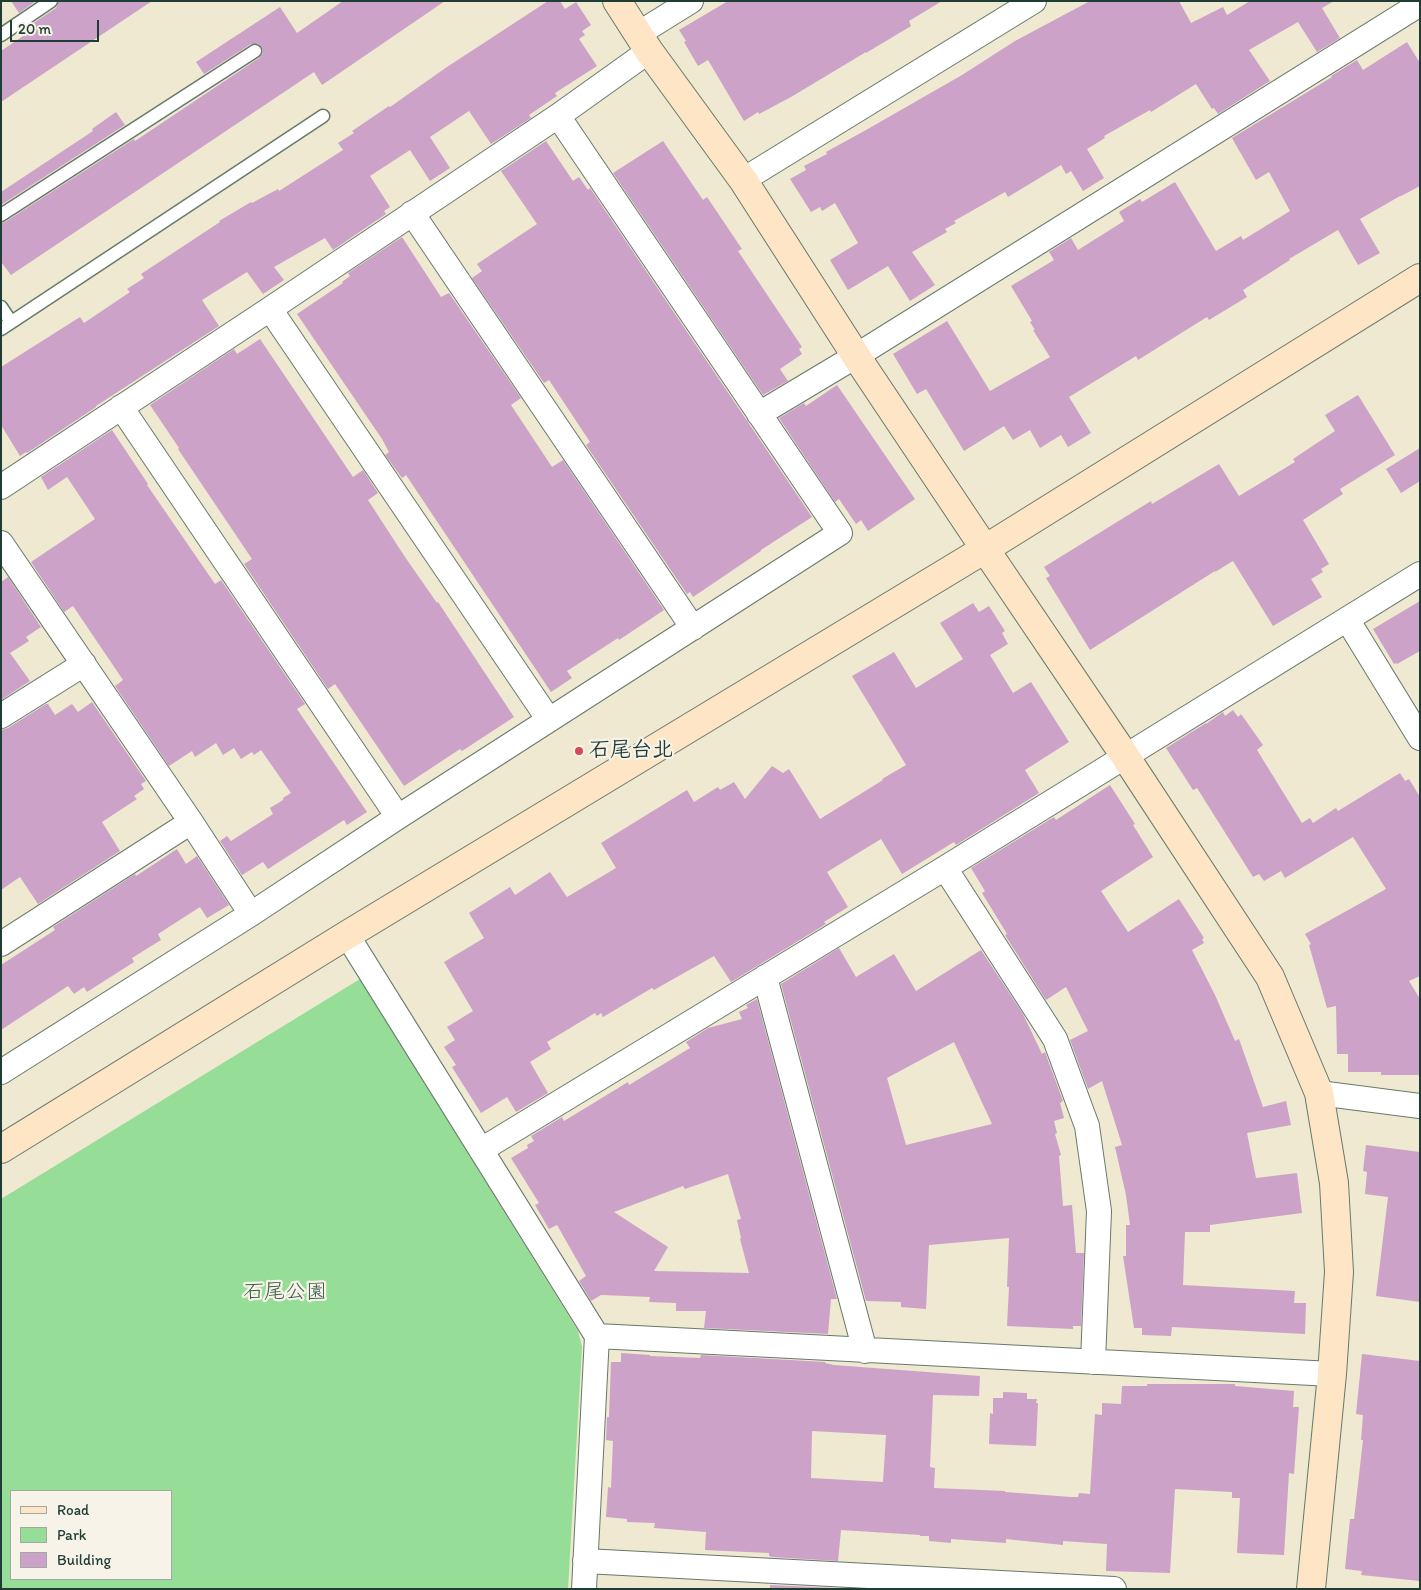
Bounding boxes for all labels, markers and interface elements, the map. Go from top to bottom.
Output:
scale bar [12,10,101,42]
text: 20 m [18,20,51,38]
place label: 石尾台北 [589,738,673,764]
marker: 石尾台北 [573,745,585,757]
park label: 石尾公園 [243,1280,327,1306]
legend [10,1490,172,1580]
text: Road [57,1501,89,1519]
text: Park [57,1526,87,1544]
text: Building [57,1551,111,1569]

